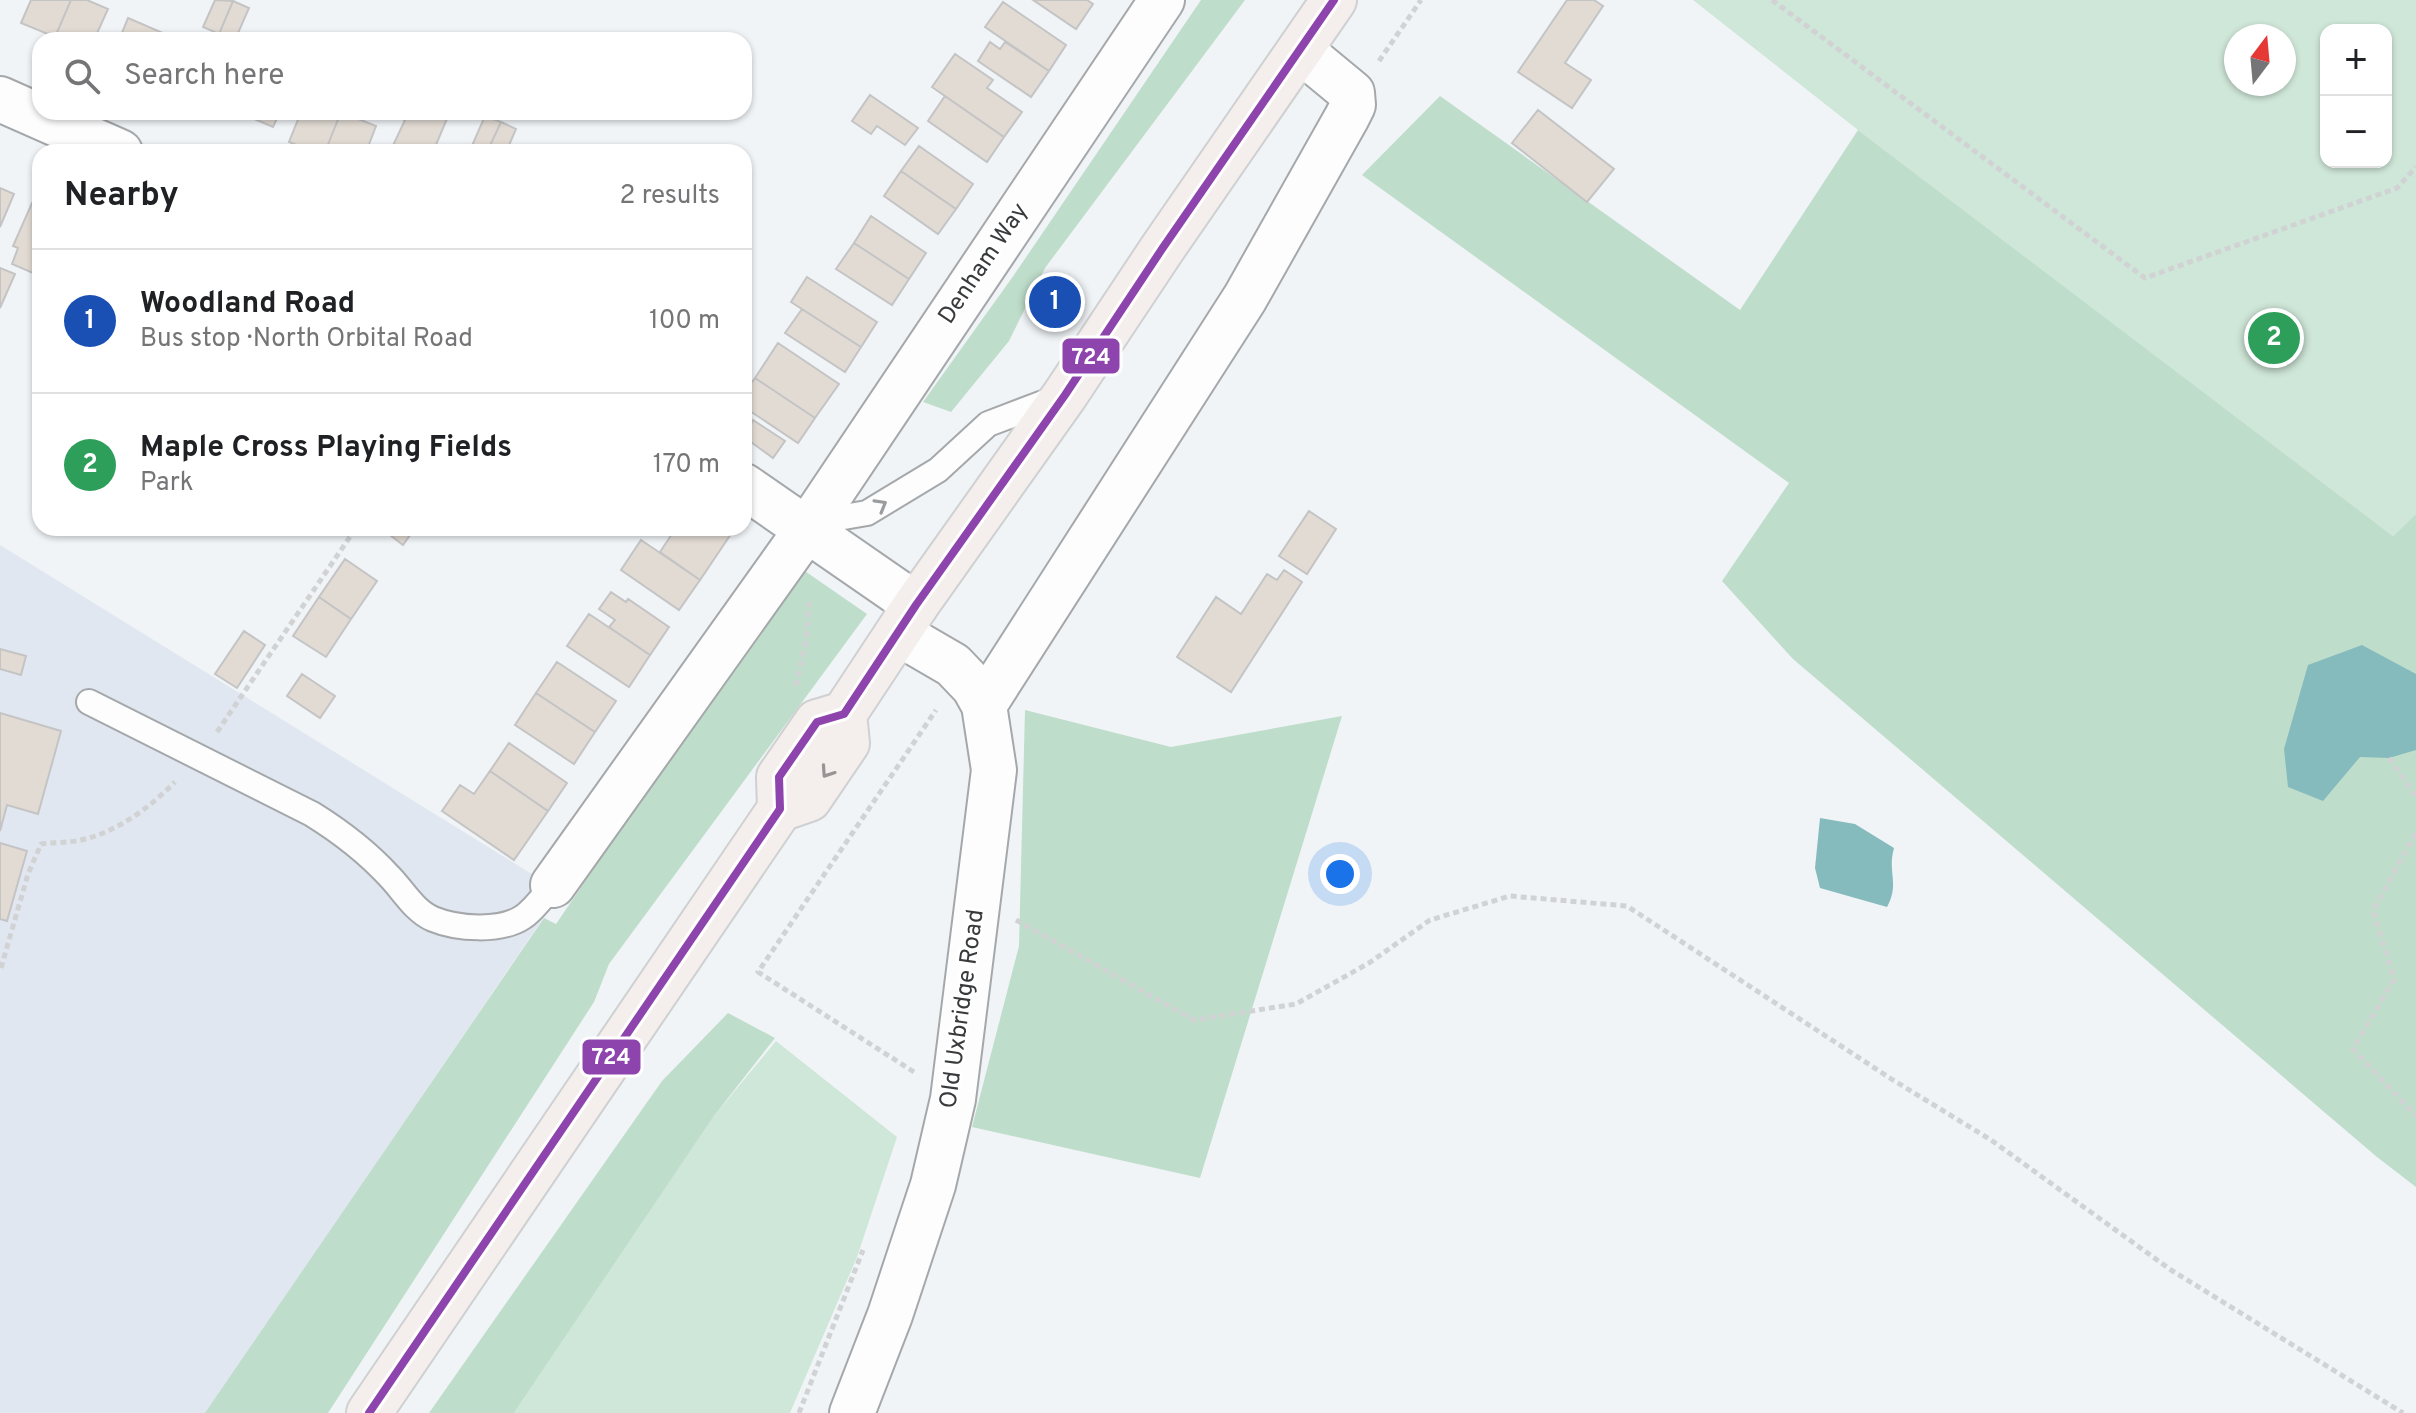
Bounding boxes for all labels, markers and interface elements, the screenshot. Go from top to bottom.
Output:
north arrow [2224,24,2296,96]
map controls [2320,24,2392,168]
button: + [2320,24,2392,96]
search box [32,32,752,120]
icon: search [60,54,104,98]
text: Search here [124,58,284,95]
button: − [2320,96,2392,168]
text: Nearby [64,175,179,218]
text: 2 results [620,180,720,213]
street label: Denham Way [933,198,1035,330]
pin: 1 [1029,272,1081,332]
text: Woodland Road [140,286,355,323]
text: 1 [85,305,95,338]
text: 100 m [649,305,720,338]
pin: 2 [2248,308,2300,368]
text: Bus stop · North Orbital Road [140,323,473,356]
line badge: 724 [1061,337,1121,375]
text: 724 [1071,345,1111,372]
text: Maple Cross Playing Fields [140,430,512,467]
text: 2 [82,449,98,482]
text: 170 m [653,449,720,482]
text: Park [140,467,194,500]
one-way arrow [872,500,887,515]
one-way arrow [822,763,837,777]
your location [1320,854,1360,894]
street label: Old Uxbridge Road [934,908,992,1110]
line badge: 724 [581,1038,642,1076]
text: 724 [591,1045,631,1072]

